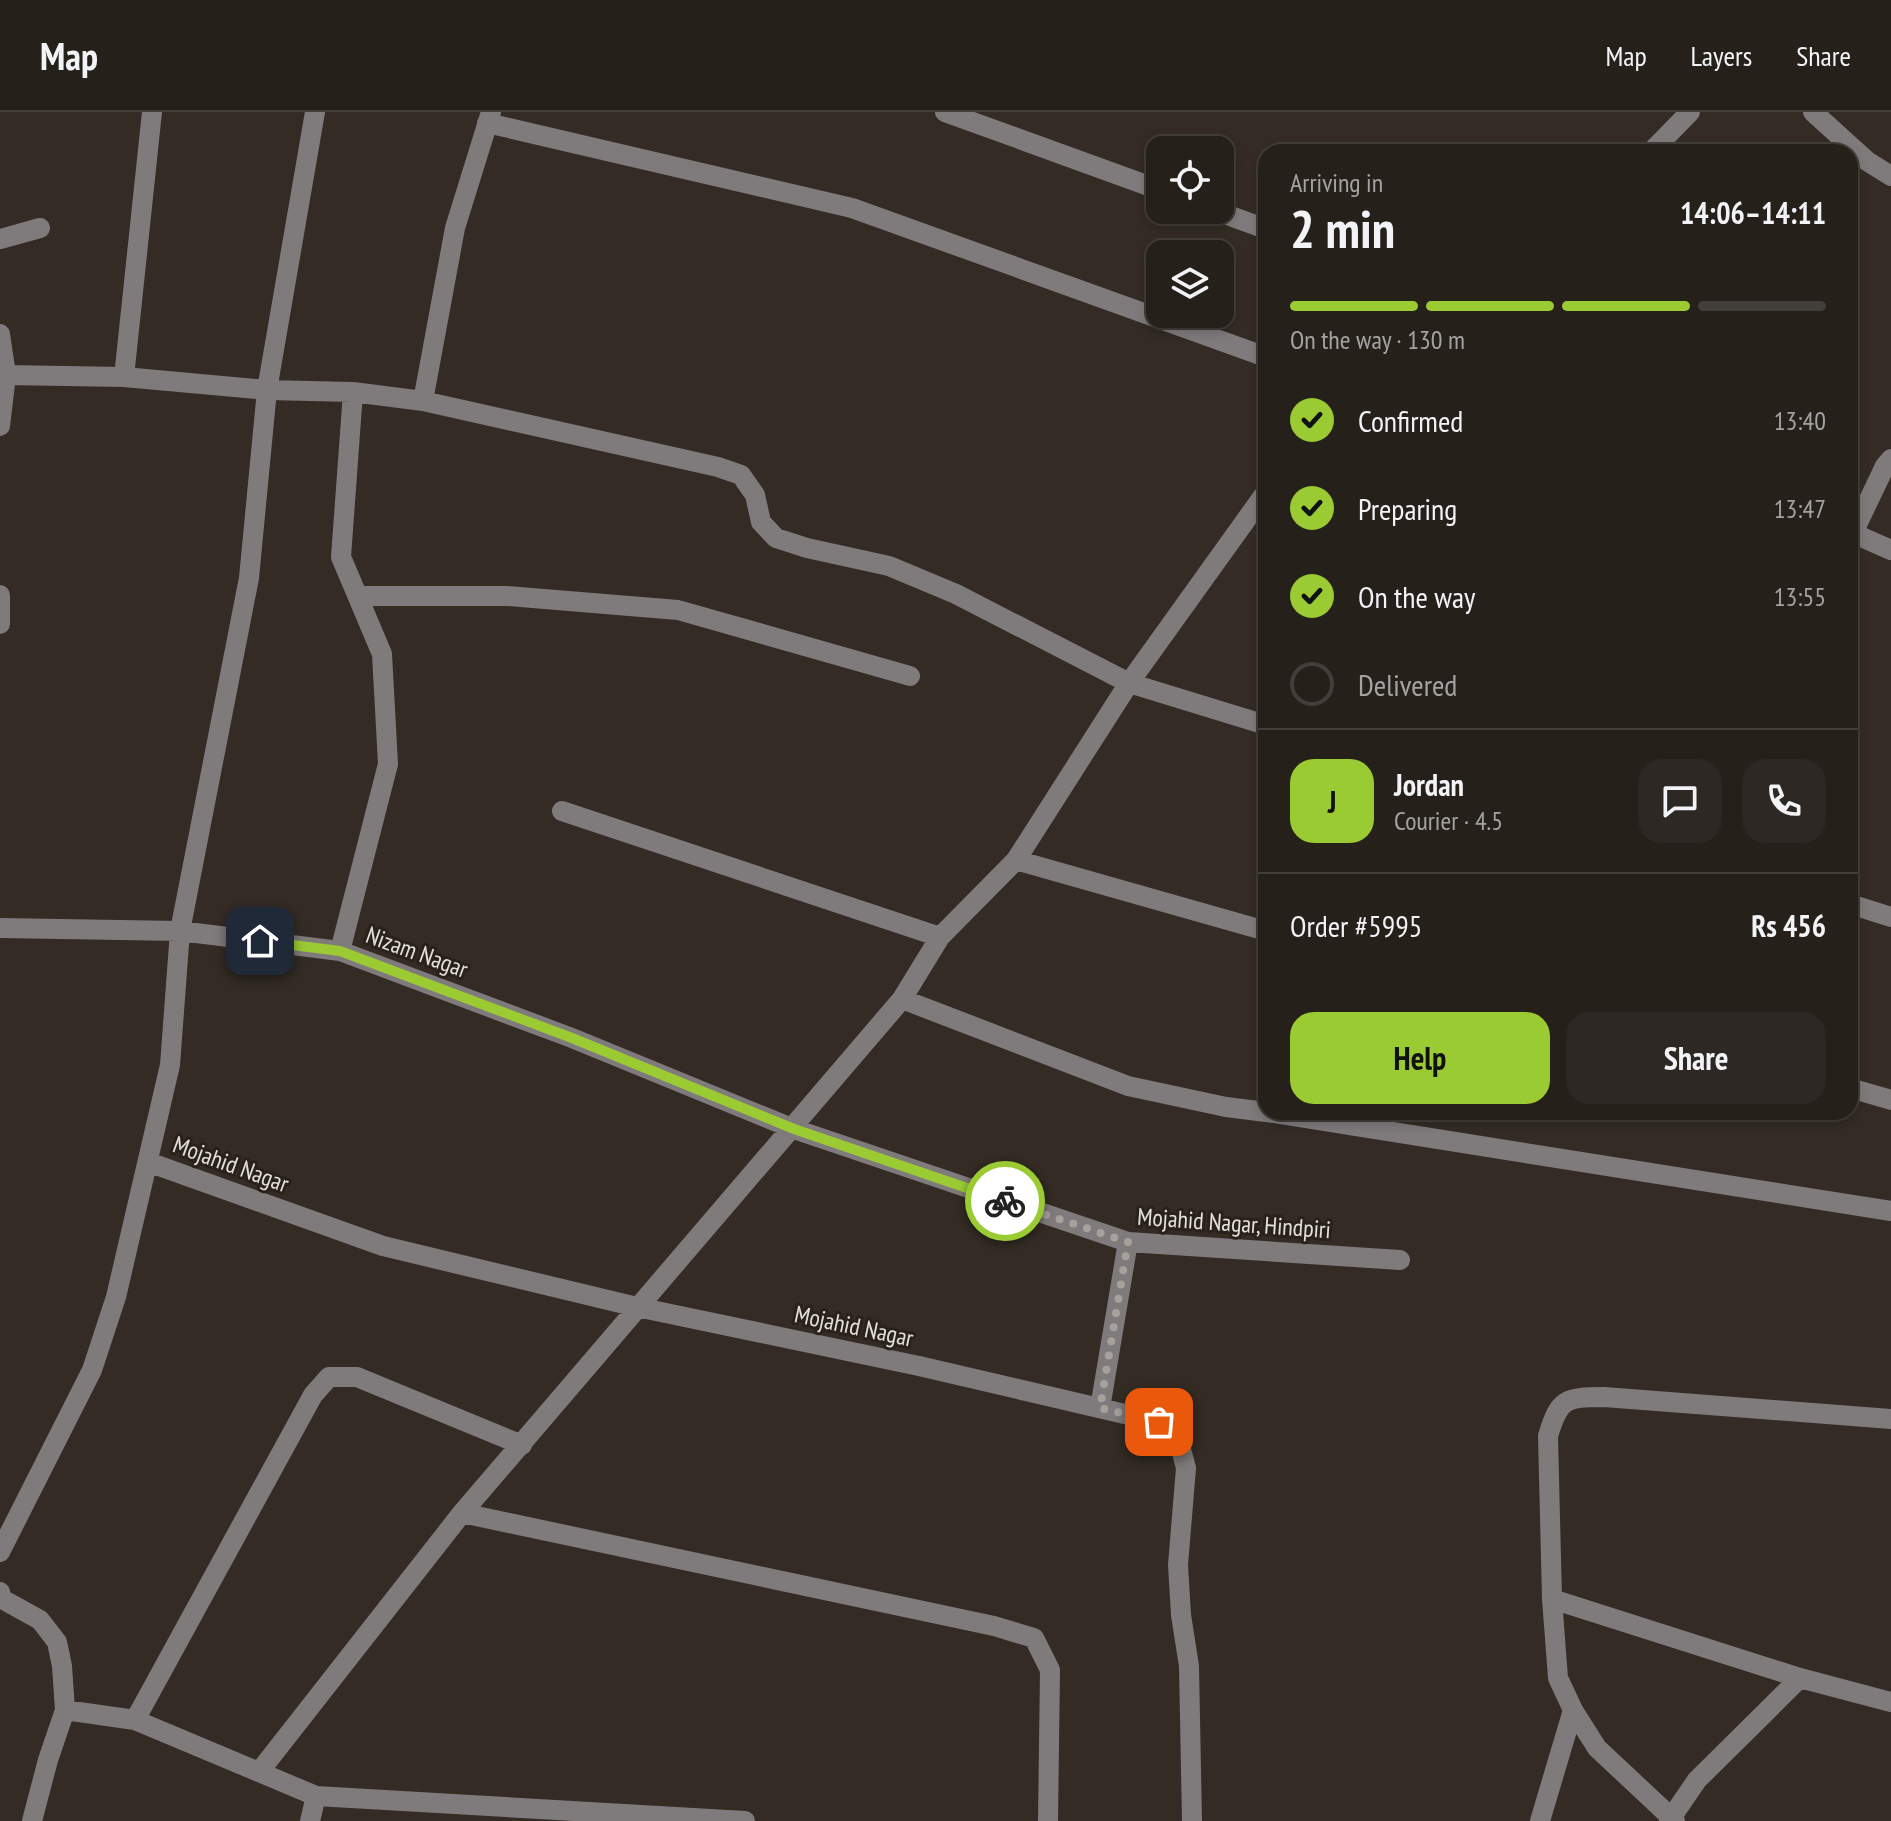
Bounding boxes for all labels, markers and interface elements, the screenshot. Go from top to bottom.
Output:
text: Map [40,31,98,80]
text: Map [1605,37,1647,74]
text: Layers [1691,37,1752,74]
text: Share [1796,37,1851,74]
map controls [1146,136,1234,328]
button: locate [1146,136,1234,224]
text: Arriving in [1290,166,1383,199]
text: 14:06–14:11 [1680,193,1826,232]
text: 2 min [1290,195,1395,262]
button: layers [1146,240,1234,328]
text: On the way · 130 m [1290,323,1465,356]
icon: check [1290,398,1334,442]
text: Confirmed [1358,401,1463,440]
text: 13:40 [1774,404,1826,437]
icon: check [1290,486,1334,530]
text: Preparing [1358,489,1457,528]
text: 13:47 [1774,492,1826,525]
icon: check [1290,574,1334,618]
text: On the way [1358,577,1475,616]
text: 13:55 [1774,580,1826,613]
text: Delivered [1358,665,1457,704]
button: chat [1638,759,1722,843]
button: phone [1742,759,1826,843]
text: Jordan [1394,765,1464,804]
text: J [1328,782,1336,821]
text: Courier · 4.5 [1394,804,1503,837]
text: Order #5995 [1290,906,1422,945]
text: Rs 456 [1751,906,1826,945]
pin [226,907,294,975]
icon: home [238,919,282,963]
street label: Nizam Nagar [362,919,473,985]
button: Help [1290,1012,1550,1104]
button: Share [1566,1012,1826,1104]
street label: Mojahid Nagar [169,1129,293,1199]
courier [965,1161,1045,1241]
icon: bike [983,1179,1027,1223]
street label: Mojahid Nagar, Hindpiri [1136,1201,1332,1245]
street label: Mojahid Nagar [792,1298,917,1354]
pin [1125,1388,1193,1456]
icon: bag [1137,1400,1181,1444]

